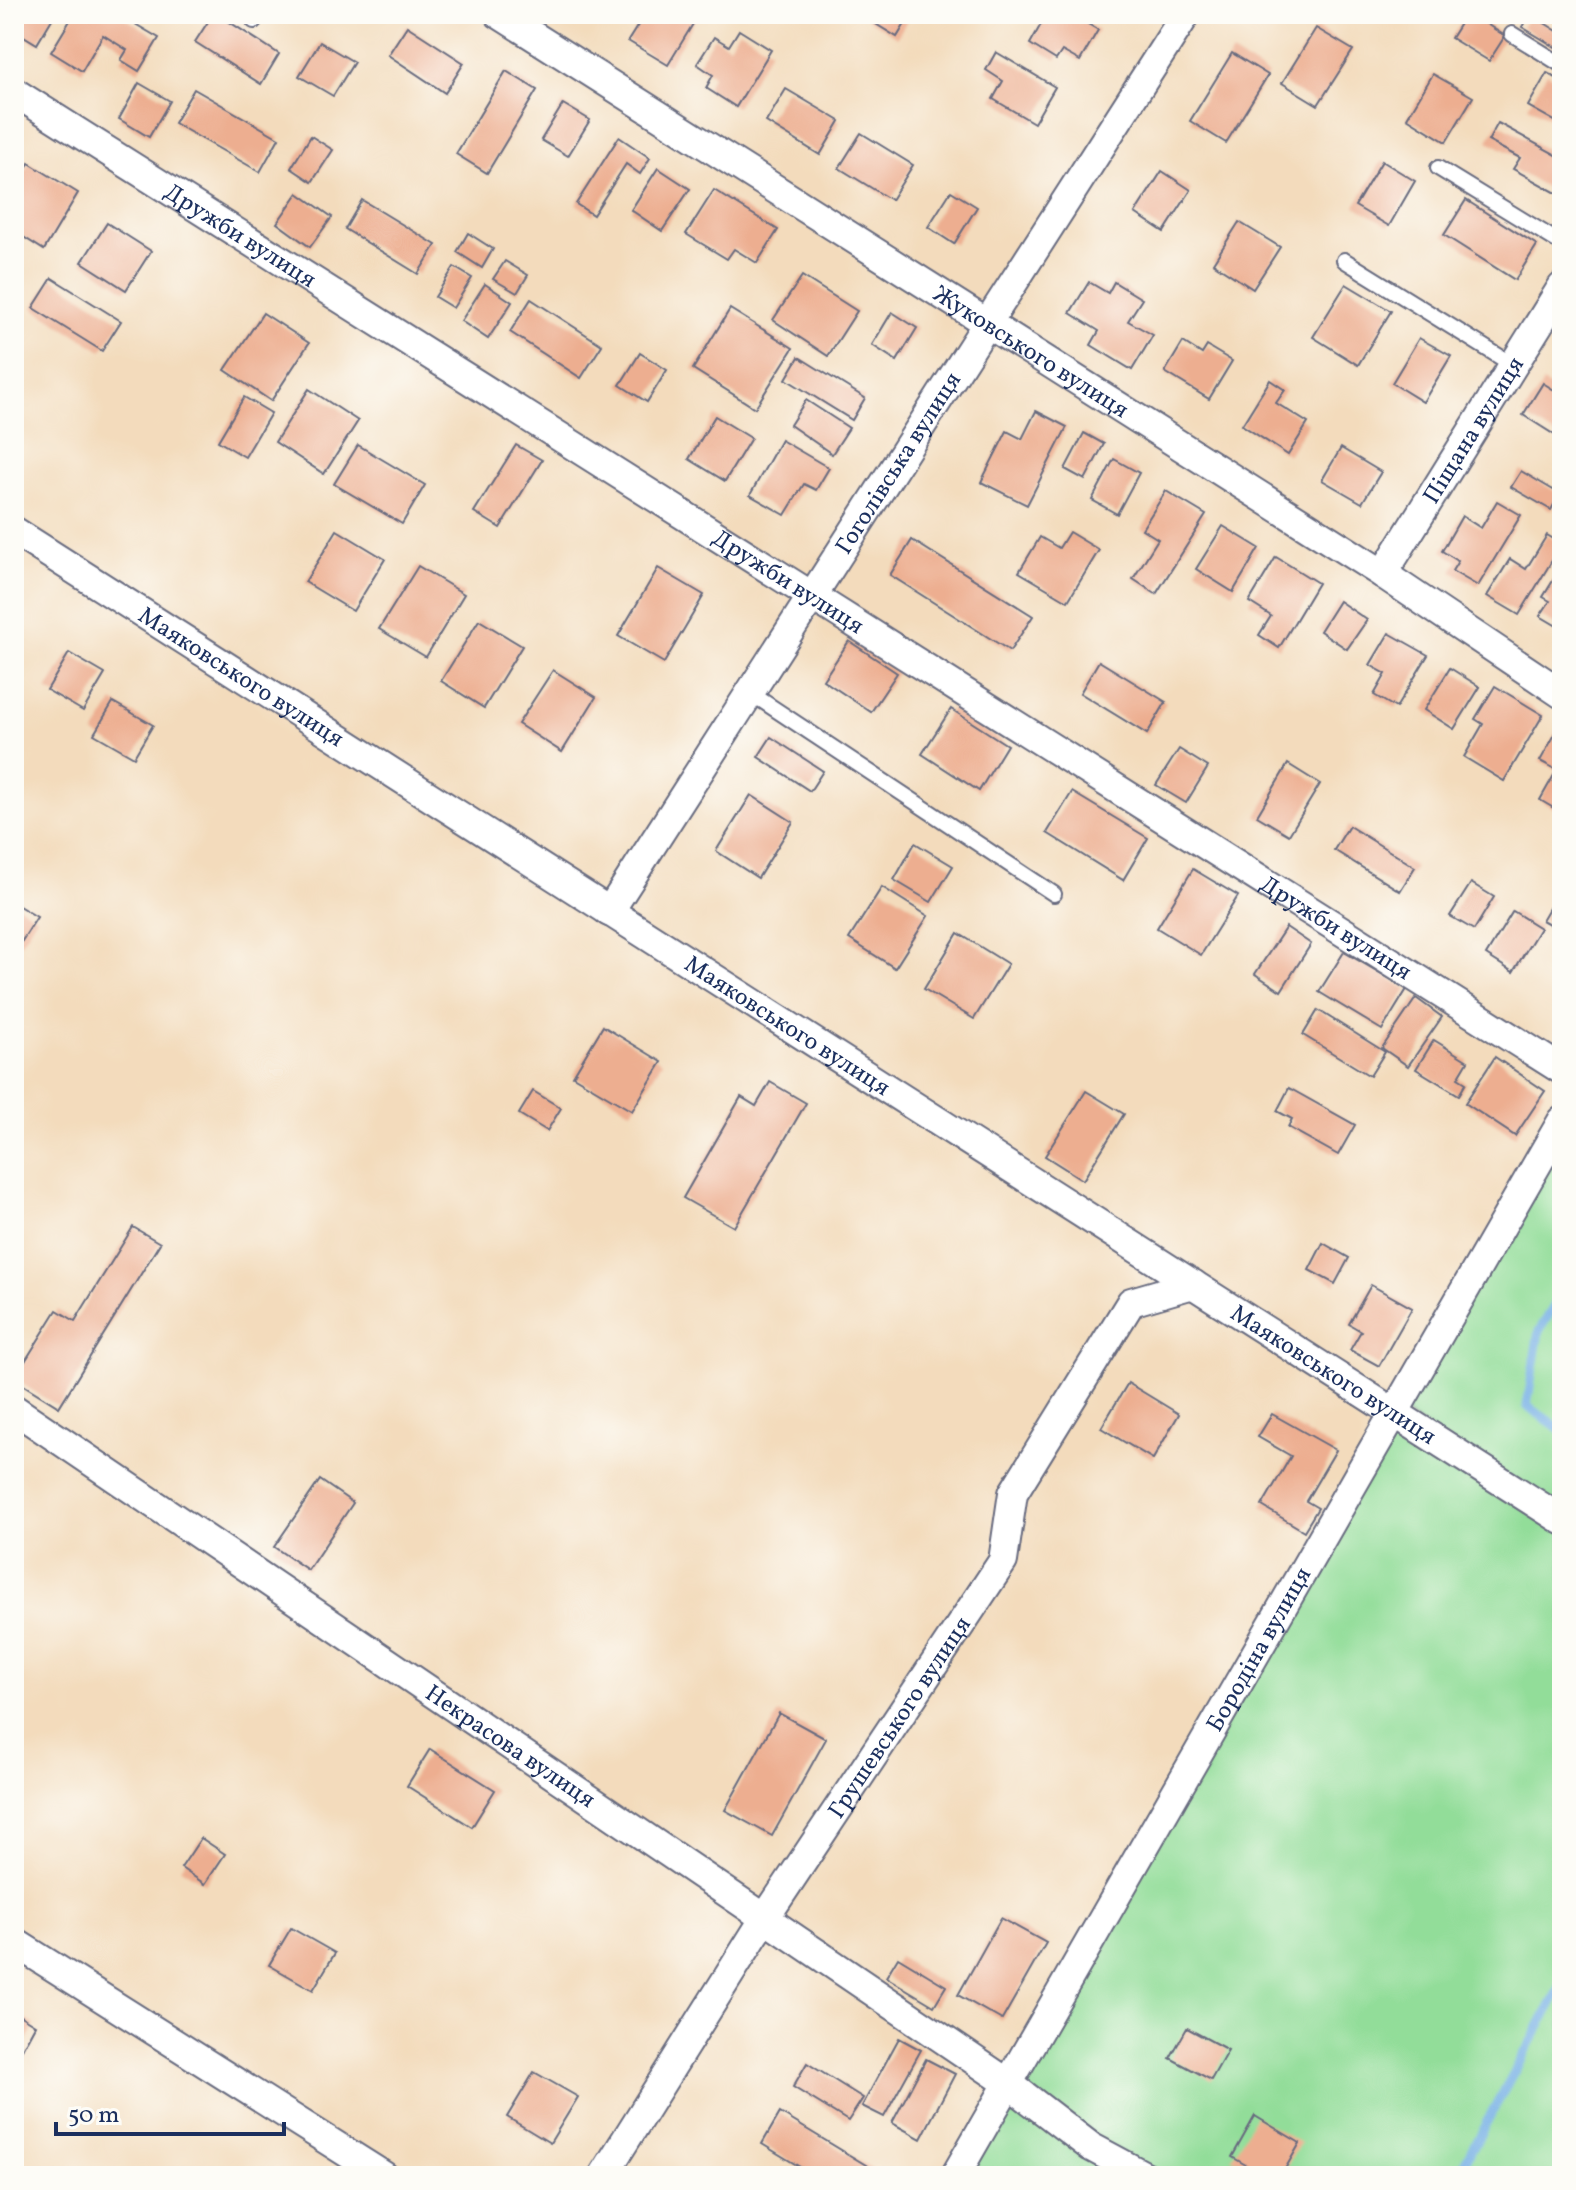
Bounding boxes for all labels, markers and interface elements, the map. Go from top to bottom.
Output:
street label: Дружби вулиця [157,176,322,298]
street label: Жуковського вулиця [926,278,1135,428]
street label: Піщана вулиця [1416,351,1534,511]
street label: Гоголівська вулиця [828,366,971,562]
street label: Дружби вулиця [705,522,870,644]
street label: Маяковського вулиця [131,600,350,757]
street label: Дружби вулиця [1253,868,1418,990]
street label: Маяковського вулиця [677,948,896,1105]
street label: Маяковського вулиця [1223,1297,1442,1454]
street label: Бородіна вулиця [1199,1561,1321,1739]
street label: Грушевського вулиця [821,1610,980,1826]
street label: Некрасова вулиця [418,1677,601,1817]
scale bar [56,2086,284,2136]
text: 50 m [68,2099,120,2133]

